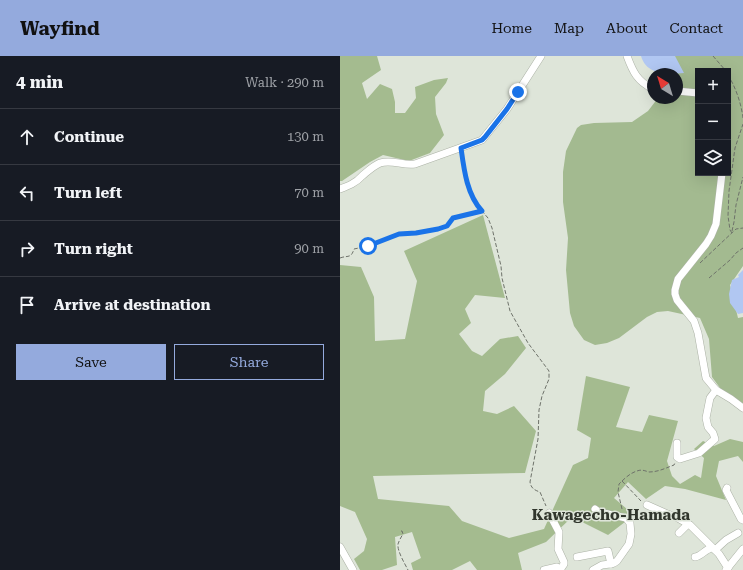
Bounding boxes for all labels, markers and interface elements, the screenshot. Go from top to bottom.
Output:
text: Wayfind [20,17,100,40]
text: Home [491,20,532,36]
text: Map [554,20,584,36]
text: About [606,20,648,36]
text: Contact [670,20,723,36]
north arrow [647,68,683,104]
map controls [695,68,731,176]
button: + [695,68,731,104]
text: 4 min [16,72,63,92]
text: Walk · 290 m [245,75,324,90]
route end [509,83,527,101]
button: − [695,104,731,140]
icon: ahead [16,126,38,148]
text: Continue [54,128,124,146]
text: 130 m [287,129,324,144]
button: layers [695,140,731,176]
icon: left [16,182,38,204]
text: Turn left [54,184,122,202]
text: 70 m [294,185,324,200]
route start [359,237,377,255]
icon: right [16,238,38,260]
text: Turn right [54,240,133,258]
text: 90 m [294,241,324,256]
icon: arrive [16,294,38,316]
text: Arrive at destination [54,296,210,314]
button: Save [16,344,166,380]
button: Share [174,344,324,380]
district label: Kawagecho-Hamada [532,506,690,524]

